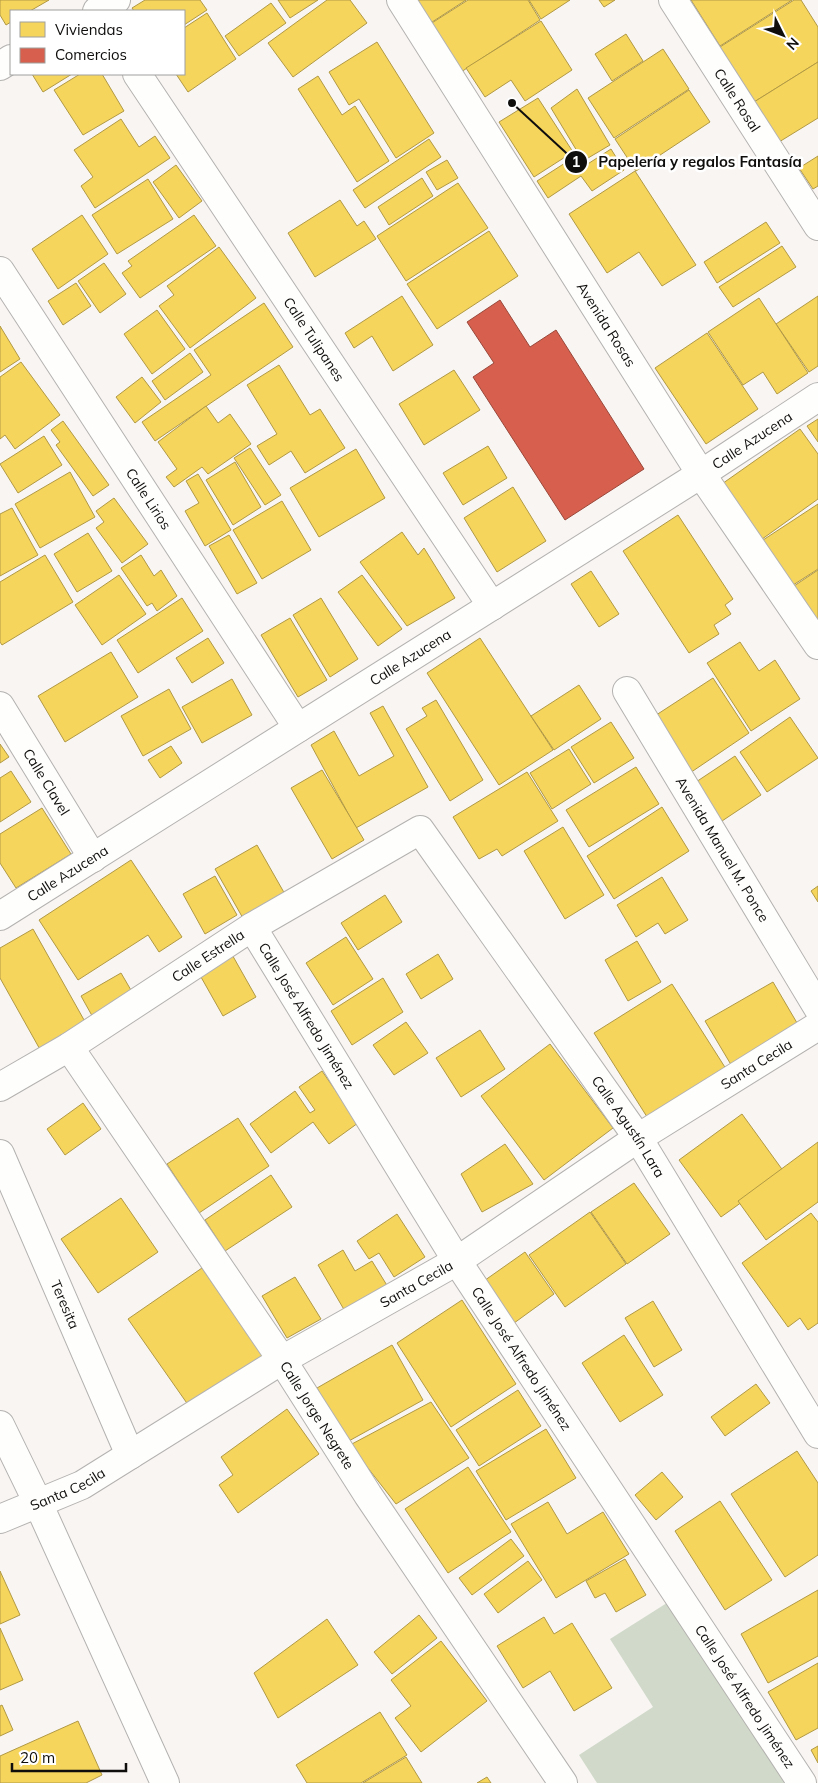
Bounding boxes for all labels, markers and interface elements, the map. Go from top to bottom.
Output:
legend [10,10,185,75]
north arrow [758,10,808,60]
text: Viviendas [55,20,123,39]
text: N [782,34,803,54]
text: Comercios [55,45,127,64]
street label: Calle Rosal [710,65,764,135]
callout: Papelería y regalos Fantasía [563,147,812,177]
text: 1 [571,152,581,171]
text: Papelería y regalos Fantasía [598,152,802,171]
street label: Avenida Rosas [573,279,640,370]
street label: Calle Tulipanes [280,294,349,385]
street label: Calle Azucena [709,407,796,473]
street label: Calle Lirios [122,465,175,533]
street label: Calle Azucena [366,625,454,690]
street label: Calle Clavel [19,745,74,819]
street label: Avenida Manuel M. Ponce [672,773,773,925]
street label: Calle Azucena [24,841,112,906]
street label: Calle Estrella [168,925,248,986]
street label: Calle José Alfredo Jiménez [255,939,358,1092]
street label: Santa Cecila [717,1035,796,1093]
street label: Calle Agustín Lara [588,1072,669,1181]
street label: Santa Cecila [377,1256,456,1312]
street label: Teresita [47,1277,83,1332]
street label: Calle José Alfredo Jiménez [468,1283,576,1434]
street label: Calle Jorge Negrete [276,1358,358,1473]
street label: Santa Cecila [27,1464,109,1514]
street label: Calle José Alfredo Jiménez [691,1621,799,1772]
scale bar [12,1740,126,1772]
text: 20 m [20,1748,55,1767]

